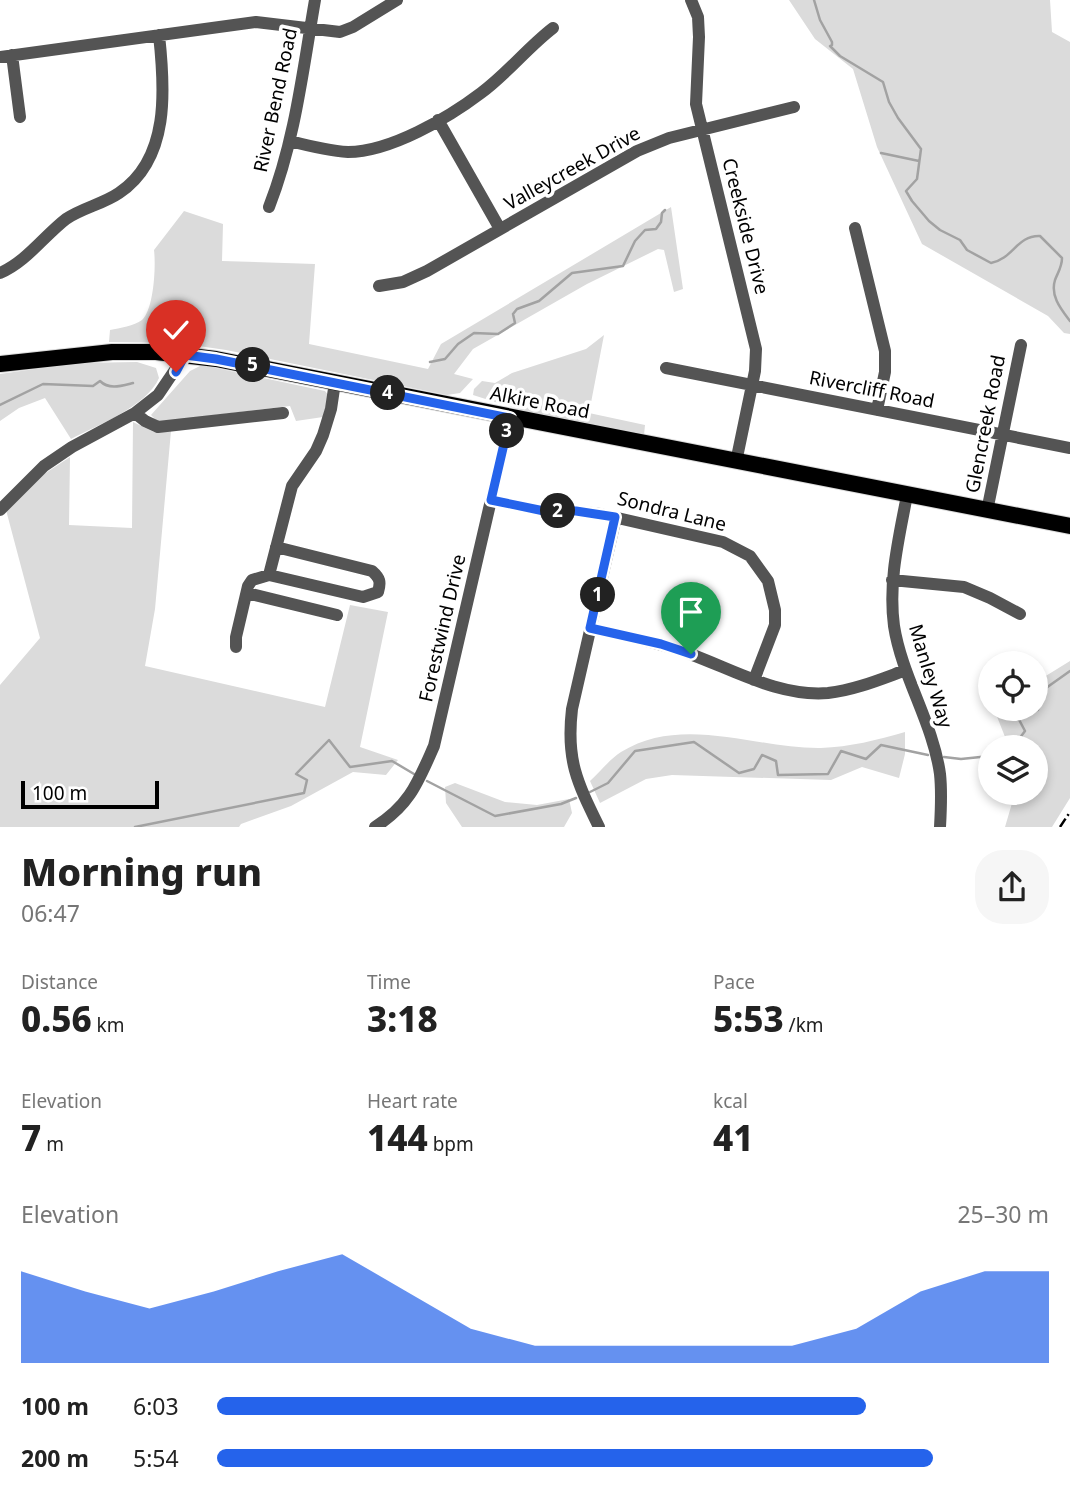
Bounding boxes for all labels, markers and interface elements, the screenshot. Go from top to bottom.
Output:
street label: River Bend Road [247,25,303,175]
street label: Valleycreek Drive [499,120,645,216]
street label: Creekside Drive [717,155,775,297]
pin [146,300,206,372]
icon: check [157,311,195,349]
pin: 5 [236,348,270,382]
text: 5 [247,351,258,377]
street label: Glencreek Road [959,353,1011,495]
street label: Rivercliff Road [807,364,937,414]
pin: 4 [370,376,406,410]
text: 4 [382,379,393,405]
street label: Alkire Road [488,380,592,424]
pin: 3 [490,414,524,448]
text: 3 [501,417,512,443]
street label: Sondra Lane [615,485,729,537]
pin: 2 [540,494,576,528]
text: 2 [552,497,563,523]
street label: Forestwind Drive [412,552,472,704]
pin: 1 [580,578,616,612]
text: 1 [592,581,603,607]
pin [661,582,721,654]
icon: arrive [672,593,710,631]
street label: Manley Way [903,621,959,731]
map controls [978,651,1048,805]
button: locate [978,651,1048,721]
button: layers [978,735,1048,805]
scale bar [21,778,159,810]
text: 100 m [32,780,87,806]
text: Morning run [21,845,262,897]
button: share [975,850,1049,924]
text: 06:47 [21,897,80,929]
text: Distance [21,969,98,995]
text: Time [367,969,411,995]
text: Pace [713,969,755,995]
text: 0.56 [21,995,92,1042]
text: 3:18 [367,995,438,1042]
text: 5:53 [713,995,784,1042]
text: km [92,1012,125,1038]
text: /km [784,1012,824,1038]
text: Elevation [21,1088,102,1114]
text: Heart rate [367,1088,458,1114]
text: kcal [713,1088,748,1114]
text: 7 [21,1114,41,1161]
text: 144 [367,1114,428,1161]
text: 41 [713,1114,753,1161]
text: m [41,1131,64,1157]
text: bpm [428,1131,474,1157]
text: Elevation [21,1198,119,1230]
text: 25–30 m [957,1198,1049,1230]
text: 100 m [21,1390,89,1422]
text: 6:03 [133,1390,179,1422]
text: 200 m [21,1442,89,1474]
text: 5:54 [133,1442,179,1474]

